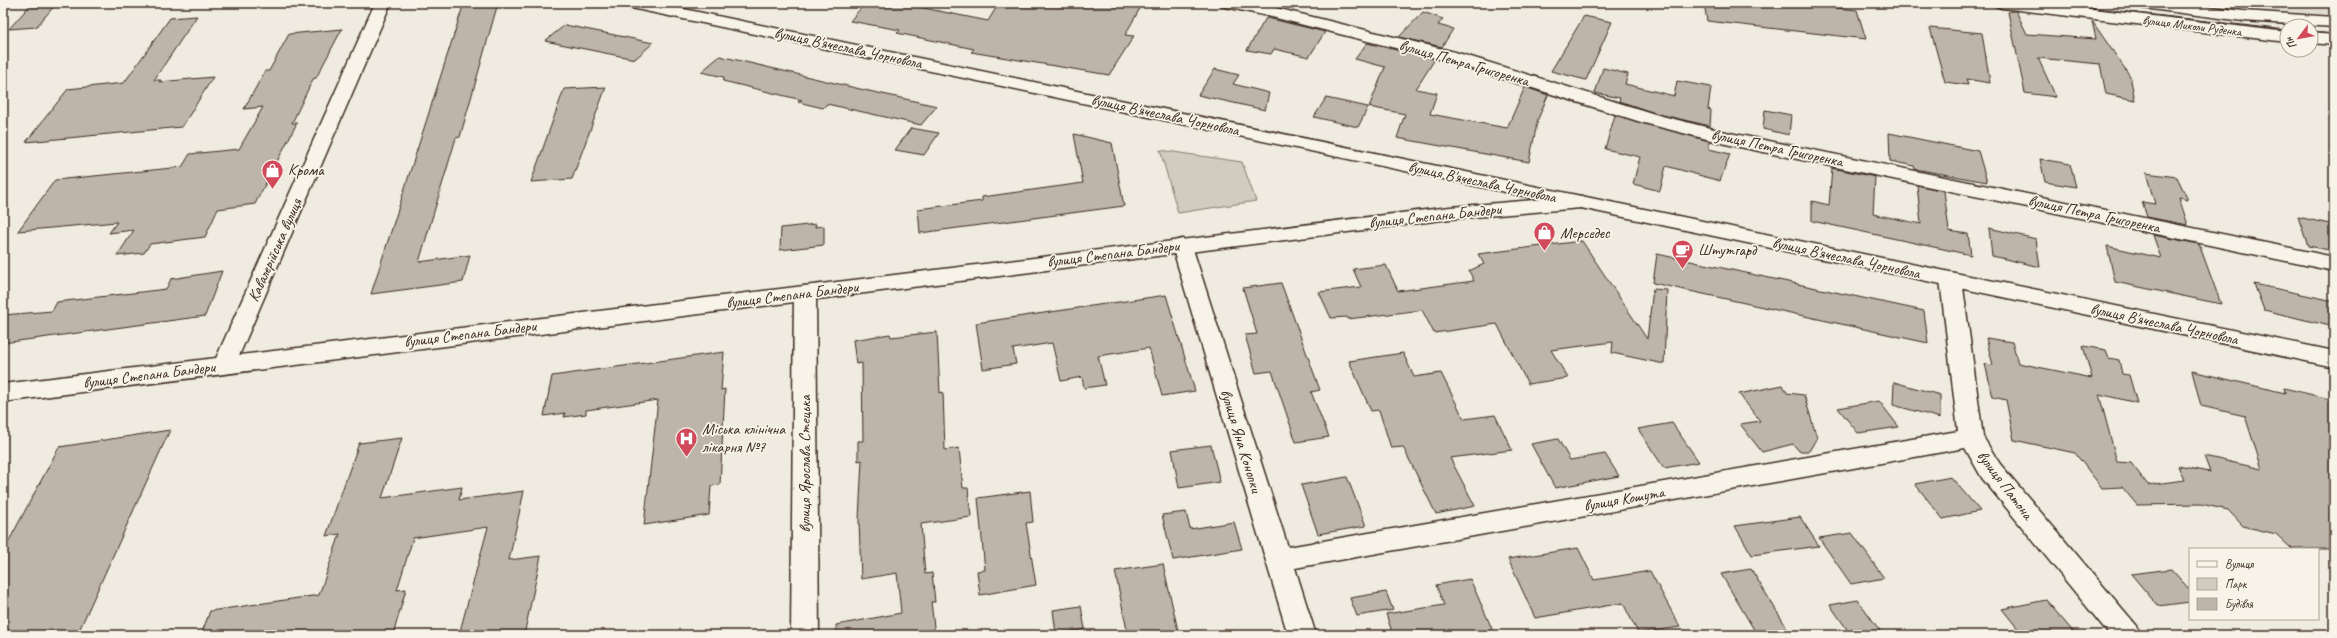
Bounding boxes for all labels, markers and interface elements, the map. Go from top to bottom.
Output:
street label: вулиця Миколи Руденка [2141,12,2244,40]
north arrow [2279,18,2319,58]
street label: вулиця В'ячеслава Чорновола [772,23,925,74]
text: Пн [2281,34,2300,52]
street label: вулиця Петра Григоренка [1397,35,1533,91]
street label: вулиця В'ячеслава Чорновола [1089,90,1242,141]
street label: вулиця Петра Григоренка [1709,124,1846,172]
shop icon: Крома [259,157,285,190]
street label: вулиця В'ячеслава Чорновола [1406,157,1559,208]
place label: Крома [288,160,325,180]
street label: вулиця Петра Григоренка [2026,190,2163,238]
street label: Кавалерійська вулиця [243,194,307,305]
street label: вулиця Степана Бандери [1368,199,1503,233]
shop icon: Мерседес [1532,220,1558,253]
place label: Мерседес [1560,223,1611,243]
street label: вулиця В'ячеслава Чорновола [1770,233,1923,284]
street label: вулиця Степана Бандери [1046,236,1181,272]
cafe icon: Штутгард [1670,237,1696,270]
place label: Штутгард [1698,240,1758,260]
street label: вулиця Степана Бандери [725,277,860,313]
street label: вулиця В'ячеслава Чорновола [2088,299,2241,350]
street label: вулиця Степана Бандери [403,316,538,352]
street label: вулиця Степана Бандери [82,357,217,393]
street label: вулиця Яна Конопки [1216,387,1267,496]
street label: вулиця Ярослава Стецька [795,394,815,533]
place label: Міська клінічна лікарня №7 [702,419,786,457]
hospital icon: Міська клінічна лікарня №7 [673,425,699,458]
street label: вулиця Патона [1973,447,2038,525]
street label: вулиця Кошута [1582,482,1667,516]
legend [2189,548,2319,620]
text: Вулиця [2225,556,2254,572]
text: Парк [2225,576,2248,592]
text: Будівля [2225,596,2254,612]

